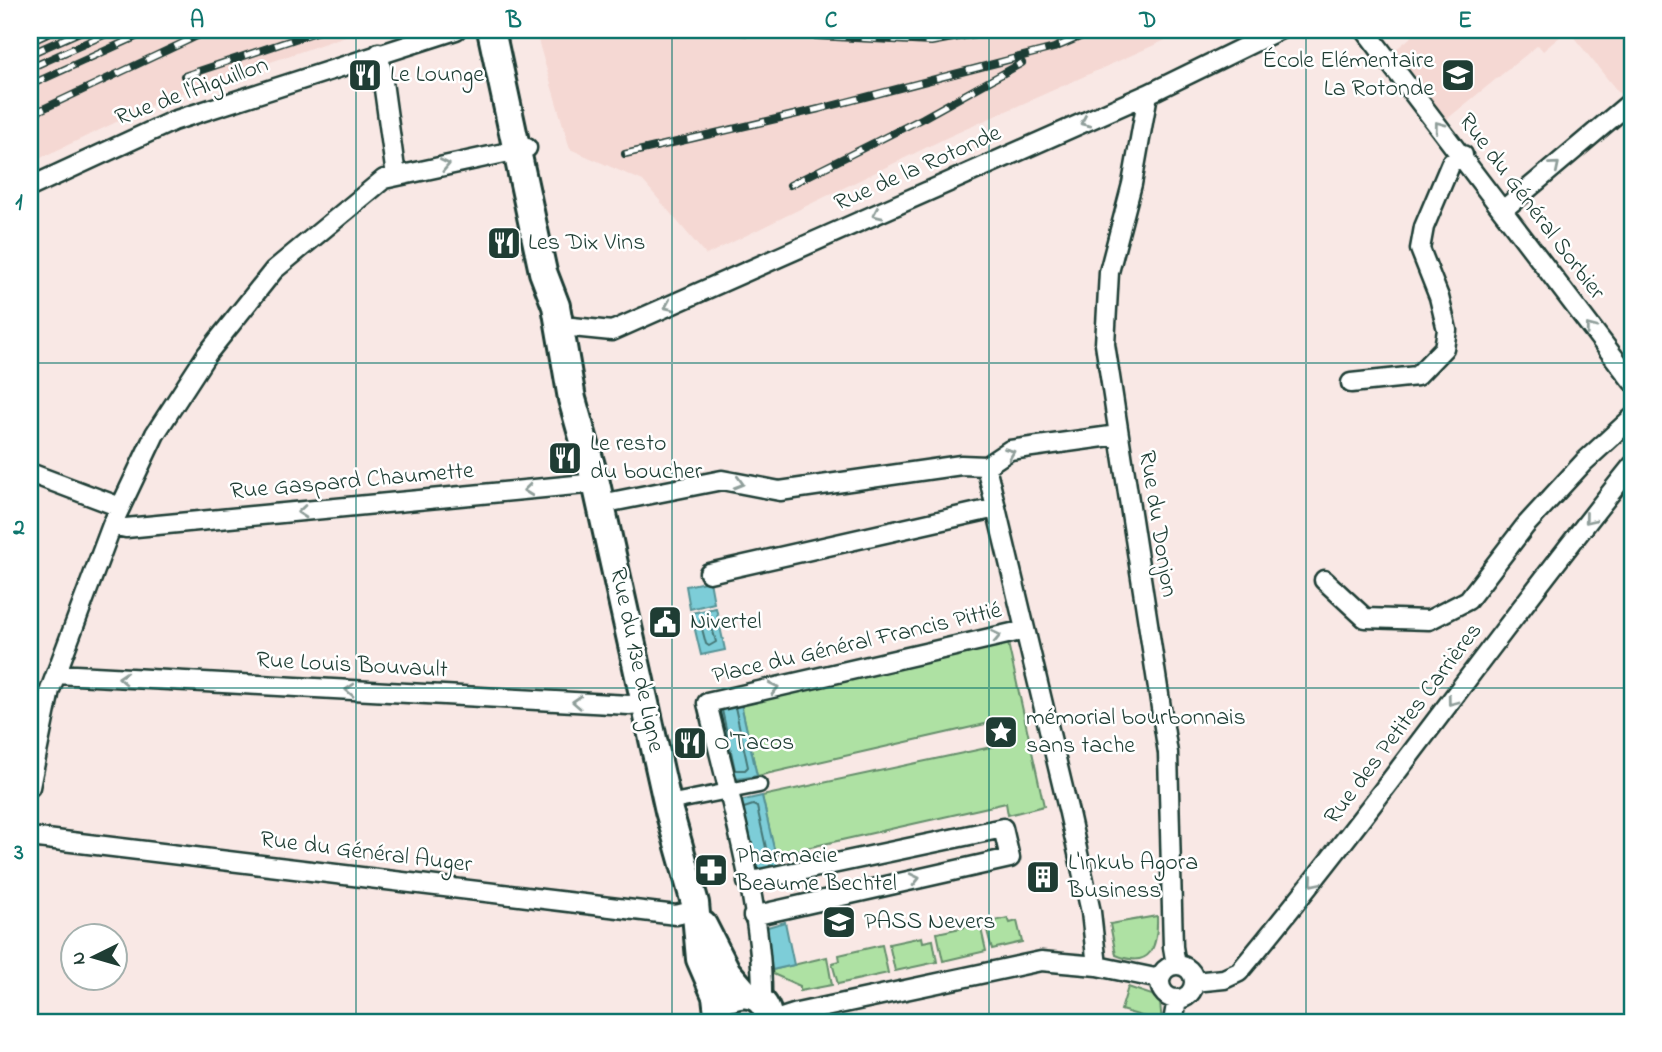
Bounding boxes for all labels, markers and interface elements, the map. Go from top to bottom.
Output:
text: A [190,5,204,38]
text: B [505,5,522,38]
text: C [825,5,838,38]
text: D [1139,5,1156,38]
text: E [1458,5,1472,38]
place label: École Elémentaire La Rotonde [1262,44,1434,107]
street label: Rue de l'Aiguillon [111,48,273,136]
restaurant icon: Le Lounge [346,56,384,94]
school or university icon: École Elémentaire La Rotonde [1439,56,1477,94]
place label: Le Lounge [390,58,484,93]
street label: Rue du Général Sorbier [1449,106,1613,308]
one-way arrow [1080,114,1092,128]
street label: Rue de la Rotonde [829,116,1007,221]
one-way arrow [1435,121,1448,133]
one-way arrow [439,159,451,174]
one-way arrow [1546,162,1559,174]
text: 1 [15,187,23,220]
one-way arrow [872,206,884,220]
restaurant icon: Les Dix Vins [485,224,523,262]
place label: Les Dix Vins [528,226,645,261]
one-way arrow [664,298,676,312]
one-way arrow [1586,323,1598,335]
place label: Le resto du boucher [590,427,703,490]
restaurant icon: Le resto du boucher [546,439,584,477]
one-way arrow [1003,447,1015,461]
street label: Rue du Donjon [1128,448,1186,600]
street label: Rue Gaspard Chaumette [229,454,475,510]
one-way arrow [733,475,745,490]
one-way arrow [522,482,533,497]
one-way arrow [296,504,307,519]
text: 2 [12,512,25,545]
one-way arrow [1585,512,1598,524]
street label: Rue du 13e de Ligne [599,564,673,756]
street label: Place du Général Francis Pittié [709,594,1005,694]
public building icon: Nivertel [646,603,684,641]
place label: Nivertel [690,605,762,640]
street label: Rue des Petites Carrières [1316,616,1492,832]
one-way arrow [989,630,1001,645]
street label: Rue Louis Bouvault [255,644,449,688]
one-way arrow [117,670,128,685]
one-way arrow [768,682,780,696]
one-way arrow [344,683,355,698]
one-way arrow [1447,693,1460,705]
one-way arrow [571,695,582,710]
place label: mémorial bourbonnais sans tache [1026,701,1246,764]
place icon: mémorial bourbonnais sans tache [982,713,1020,751]
restaurant icon: O'Tacos [671,724,709,762]
place label: O'Tacos [714,726,794,761]
street label: Rue du Général Auger [258,823,474,883]
text: 3 [13,837,24,870]
place label: Pharmacie Beaume Bechtel [735,839,897,902]
place label: L'Inkub Agora Business [1067,846,1198,909]
pharmacy icon: Pharmacie Beaume Bechtel [692,851,730,889]
building icon: L'Inkub Agora Business [1024,858,1062,896]
one-way arrow [909,873,921,887]
one-way arrow [1310,873,1322,886]
school or university icon: PASS Nevers [820,903,858,941]
place label: PASS Nevers [864,905,995,940]
north arrow [60,922,130,992]
text: N [66,951,94,966]

